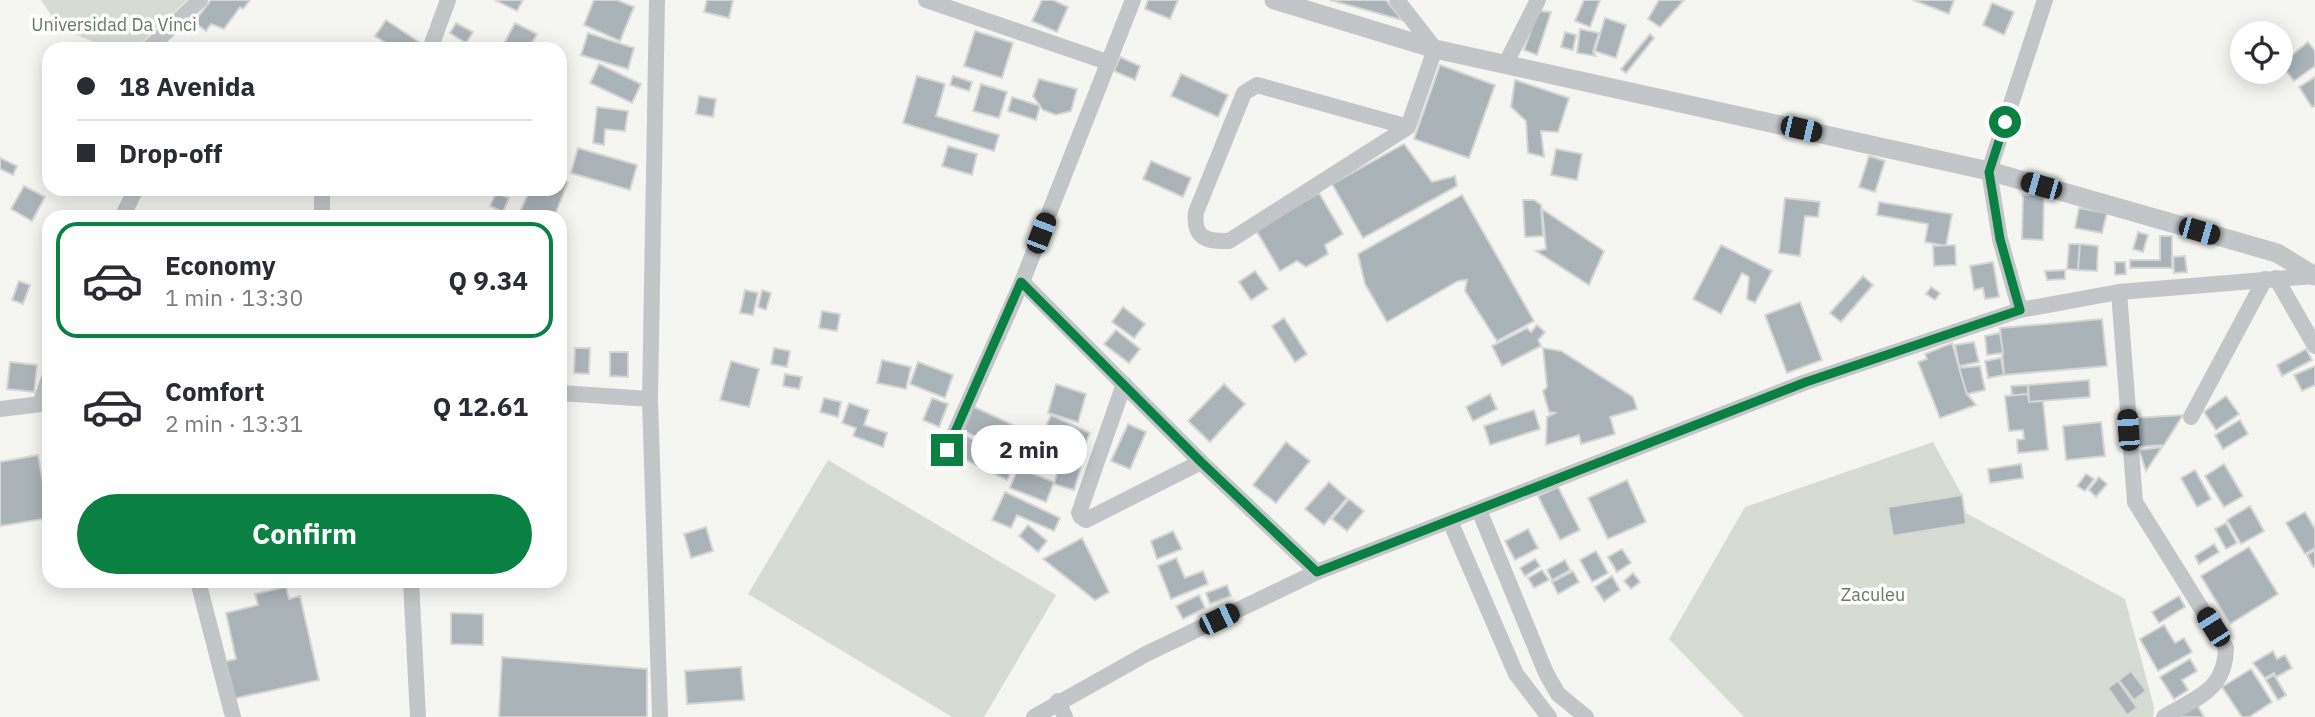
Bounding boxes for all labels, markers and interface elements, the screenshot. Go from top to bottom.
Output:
park label: Universidad Da Vinci [31,13,197,36]
map controls [2230,21,2293,84]
button: locate [2230,21,2293,84]
text: 18 Avenida [119,69,255,103]
route start [1989,106,2021,138]
car [1779,114,1824,144]
text: Drop-off [119,136,222,170]
car [2018,170,2065,202]
car [1024,210,1059,256]
car [2176,215,2223,247]
text: Economy [165,248,276,282]
icon: car [81,249,144,312]
text: Q 9.34 [448,263,528,297]
text: 1 min · 13:30 [165,282,303,312]
text: Comfort [165,374,264,408]
icon: car [81,375,144,438]
text: Q 12.61 [433,389,528,423]
text: 2 min · 13:31 [165,408,303,438]
car [2117,408,2140,452]
callout: 2 min [972,426,1087,475]
route end [931,434,963,466]
text: 2 min [999,434,1059,464]
button: Confirm [77,494,532,574]
park label: Zaculeu [1841,583,1905,606]
car [1196,600,1243,638]
car [2193,604,2234,650]

